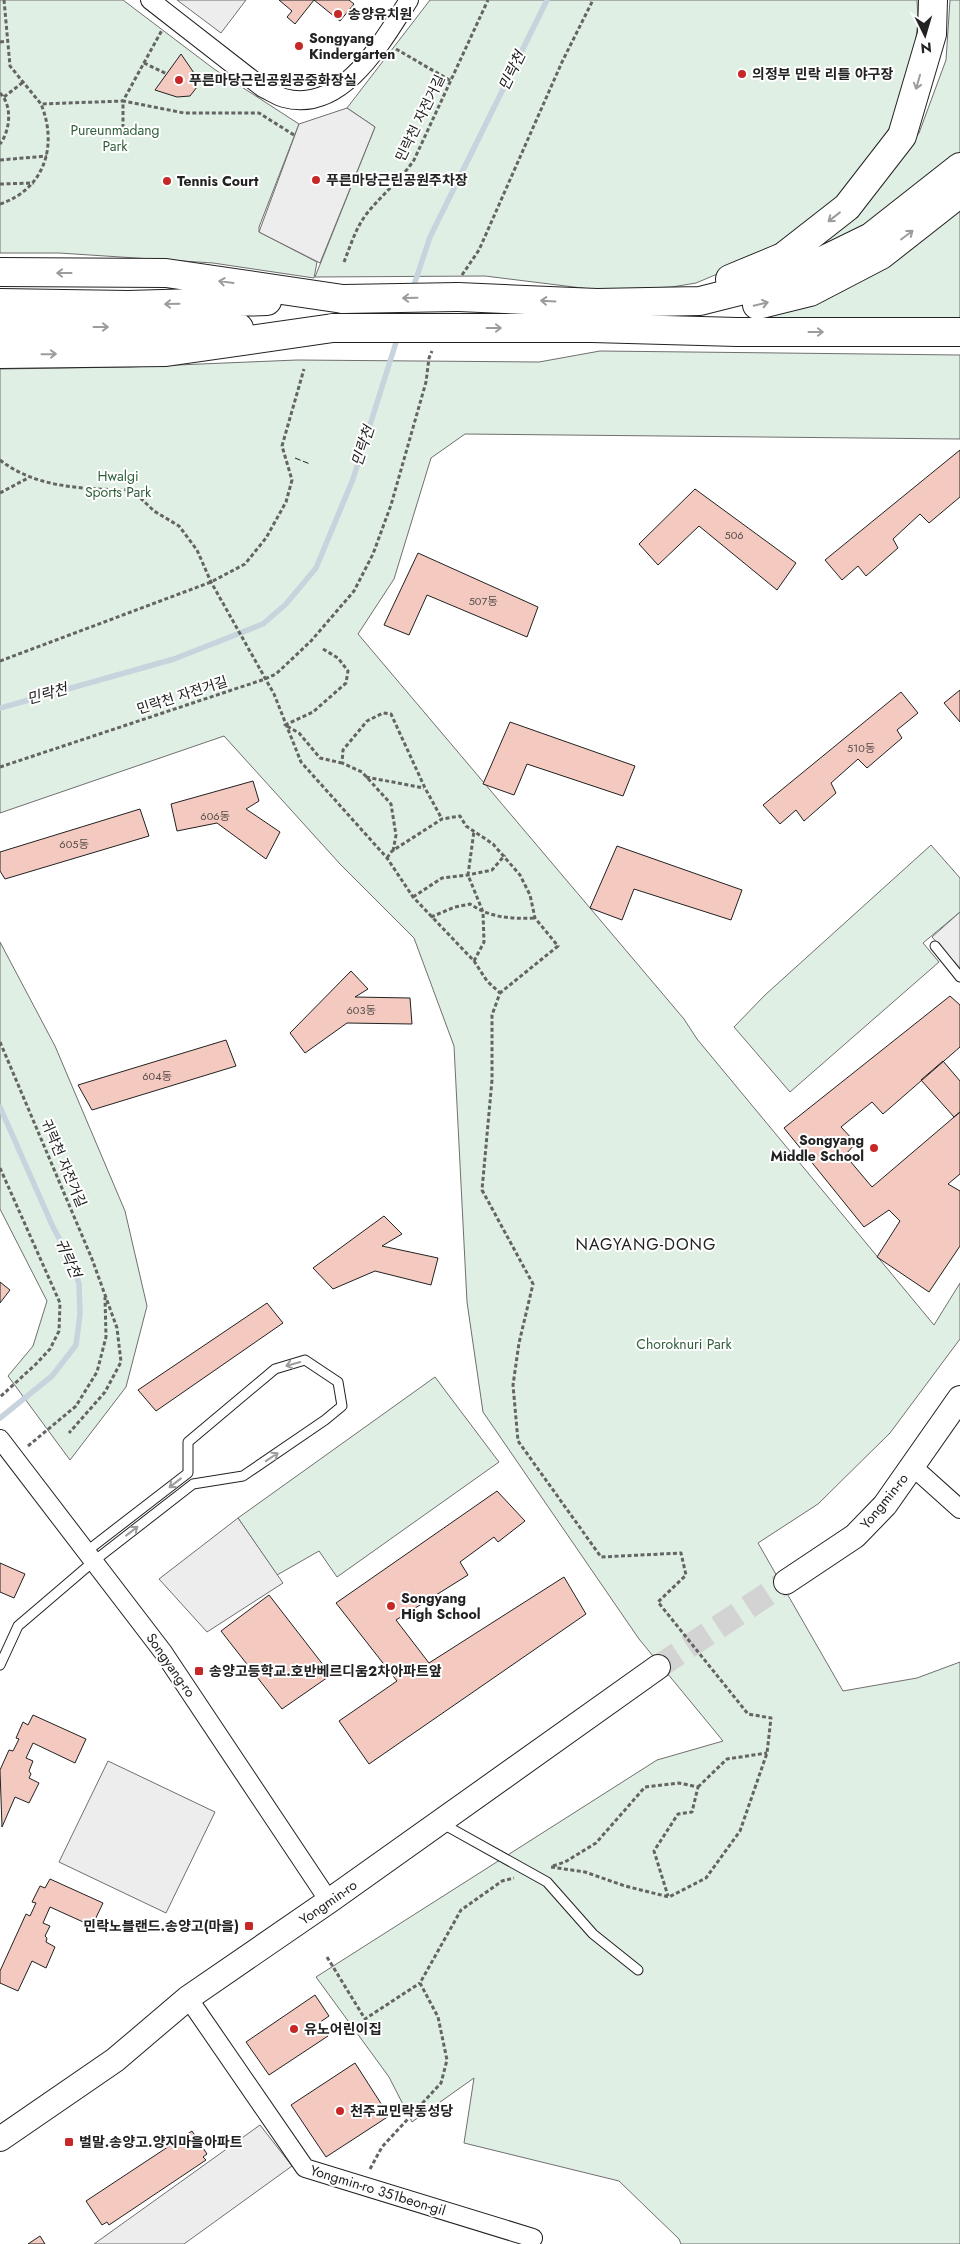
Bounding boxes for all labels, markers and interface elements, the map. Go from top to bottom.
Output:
place label: 송양유치원 [348,4,412,24]
marker: 송양유치원 [332,8,344,20]
north arrow [900,10,950,60]
place label: Songyang Kindergarten [309,28,395,64]
text: N [920,38,933,58]
marker: Songyang Kindergarten [293,40,305,52]
water label: 민락천 [493,46,532,94]
place label: 의정부 민락 리틀 야구장 [752,64,894,84]
marker: 의정부 민락 리틀 야구장 [736,68,748,80]
place label: 푸른마당근린공원공중화장실 [189,70,356,90]
street label: 민락천 자전거길 [390,71,450,165]
one-way arrow [912,73,922,89]
marker: 푸른마당근린공원공중화장실 [173,74,185,86]
park label: Pureunmadang Park [71,120,159,156]
place label: 푸른마당근린공원주차장 [326,170,468,190]
place label: Tennis Court [177,171,259,191]
marker: 푸른마당근린공원주차장 [310,174,322,186]
marker: Tennis Court [161,175,173,187]
one-way arrow [827,212,841,222]
one-way arrow [900,230,914,240]
one-way arrow [56,268,72,278]
one-way arrow [218,277,234,287]
one-way arrow [402,293,418,303]
one-way arrow [540,296,556,305]
one-way arrow [164,299,180,308]
one-way arrow [753,299,769,308]
one-way arrow [92,322,109,332]
one-way arrow [486,323,502,333]
one-way arrow [808,327,824,337]
one-way arrow [40,349,56,358]
water label: 민락천 [346,421,381,469]
park label: Hwalgi Sports Park [85,466,152,502]
house number: 506 [724,527,744,543]
house number: 507동 [469,593,497,609]
street label: 민락천 자전거길 [134,671,230,719]
water label: 민락천 [24,677,72,710]
house number: 510동 [847,740,875,756]
house number: 606동 [200,808,230,824]
house number: 605동 [59,836,89,852]
house number: 603동 [346,1002,376,1018]
house number: 604동 [142,1068,172,1084]
street label: 귀락천 자전거길 [36,1116,92,1210]
place label: Songyang Middle School [770,1130,864,1166]
marker: Songyang Middle School [868,1142,880,1154]
district label: NAGYANG-DONG [576,1233,716,1256]
water label: 귀락천 [50,1235,87,1283]
park label: Choroknuri Park [636,1334,732,1354]
one-way arrow [286,1359,302,1369]
one-way arrow [265,1452,279,1462]
street label: Yongmin-ro [855,1469,913,1533]
one-way arrow [168,1478,181,1489]
one-way arrow [125,1525,138,1536]
place label: Songyang High School [401,1588,481,1624]
marker: Songyang High School [385,1600,397,1612]
street label: Songyang-ro [142,1629,201,1701]
place label: 송양고등학교.호반베르디움2차아파트앞 [209,1661,442,1681]
marker: 송양고등학교.호반베르디움2차아파트앞 [193,1665,205,1677]
street label: Yongmin-ro [295,1875,361,1929]
place label: 민락노블랜드.송양고(마을) [83,1916,239,1936]
marker: 민락노블랜드.송양고(마을) [243,1920,255,1932]
place label: 유노어린이집 [304,2019,381,2039]
marker: 유노어린이집 [288,2023,300,2035]
place label: 천주교민락동성당 [350,2101,453,2121]
marker: 천주교민락동성당 [334,2105,346,2117]
place label: 벌말.송양고.양지마을아파트 [79,2132,243,2152]
marker: 벌말.송양고.양지마을아파트 [63,2136,75,2148]
street label: Yongmin-ro 351beon-gil [308,2160,448,2220]

